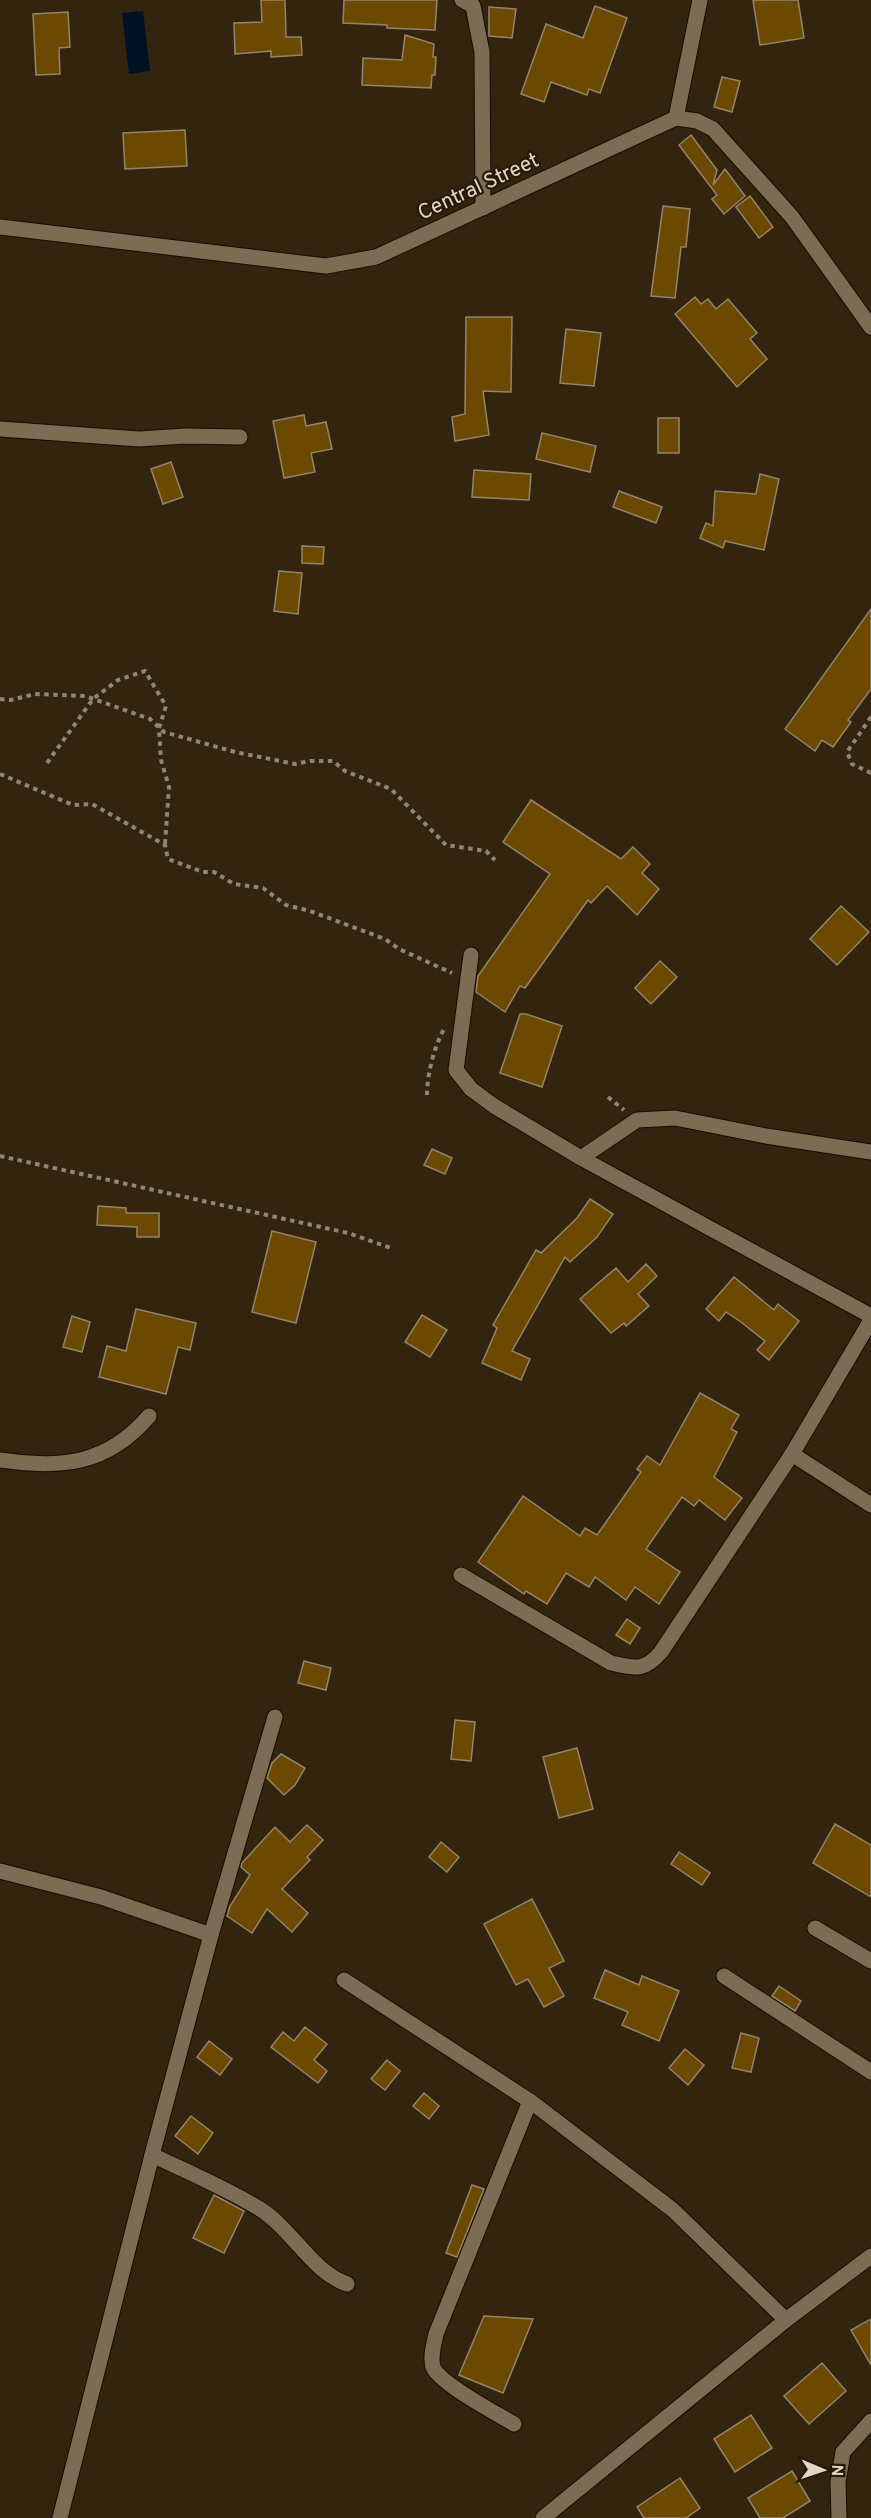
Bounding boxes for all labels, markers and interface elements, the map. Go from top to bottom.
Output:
street label: Central Street [414,147,544,227]
north arrow [793,2440,853,2500]
text: N [826,2464,846,2477]

